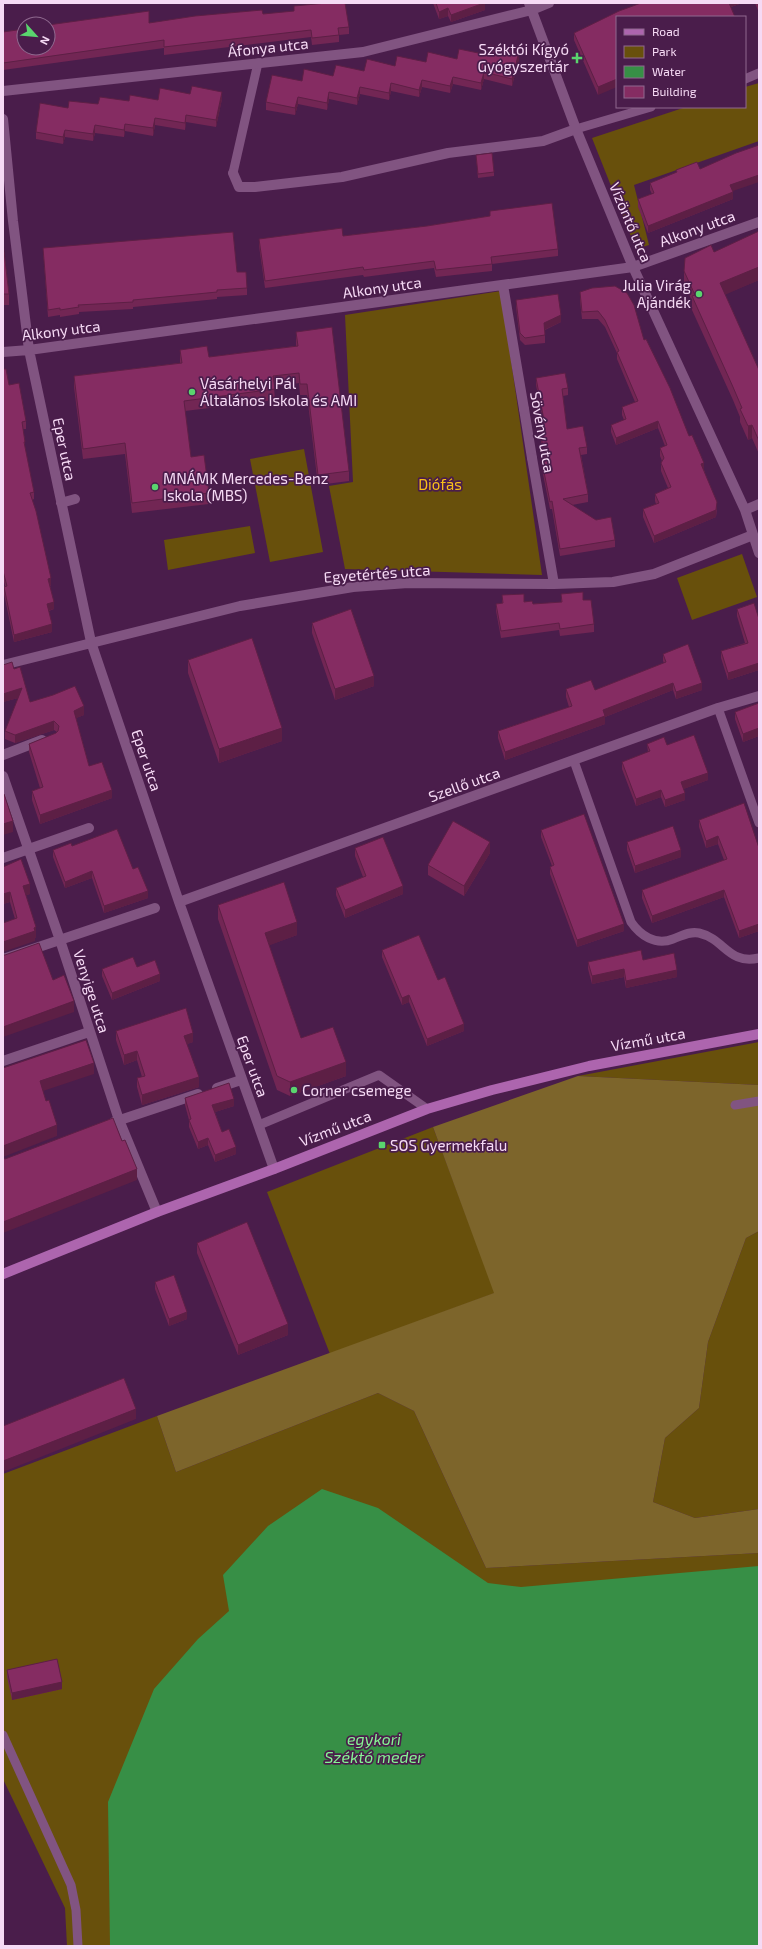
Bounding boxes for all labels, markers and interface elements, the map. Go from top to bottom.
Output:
north arrow [16,16,56,56]
legend [616,16,746,108]
text: Road [652,24,680,38]
text: N [38,34,53,47]
street label: Áfonya utca [227,34,309,60]
place label: Széktói Kígyó Gyógyszertár [478,40,569,75]
text: Park [652,44,677,58]
marker: Széktói Kígyó Gyógyszertár [572,53,582,63]
text: Water [652,64,686,78]
text: Building [652,84,697,98]
street label: Vízöntő utca [606,179,656,265]
street label: Alkony utca [657,206,737,250]
street label: Alkony utca [342,273,422,301]
place label: Julia Virág Ajándék [622,276,692,312]
marker: Julia Virág Ajándék [694,289,704,299]
street label: Alkony utca [21,316,101,344]
place label: Vásárhelyi Pál Általános Iskola és AMI [200,374,357,409]
marker: Vásárhelyi Pál Általános Iskola és AMI [187,387,197,397]
street label: Sövény utca [527,390,559,474]
street label: Eper utca [50,416,80,482]
place label: MNÁMK Mercedes-Benz Iskola (MBS) [163,469,328,504]
park label: Diófás [418,475,462,493]
marker: MNÁMK Mercedes-Benz Iskola (MBS) [150,482,160,492]
street label: Egyetértés utca [323,560,431,586]
street label: Eper utca [128,727,166,793]
street label: Szellő utca [426,763,502,805]
street label: Venyige utca [70,947,114,1035]
street label: Vízmű utca [609,1024,687,1054]
street label: Eper utca [234,1033,272,1099]
place label: Corner csemege [302,1081,411,1099]
marker: Corner csemege [289,1085,299,1095]
street label: Vízmű utca [297,1106,373,1150]
place label: SOS Gyermekfalu [390,1136,507,1154]
marker: SOS Gyermekfalu [377,1140,387,1150]
water label: egykori Széktó meder [324,1729,424,1766]

